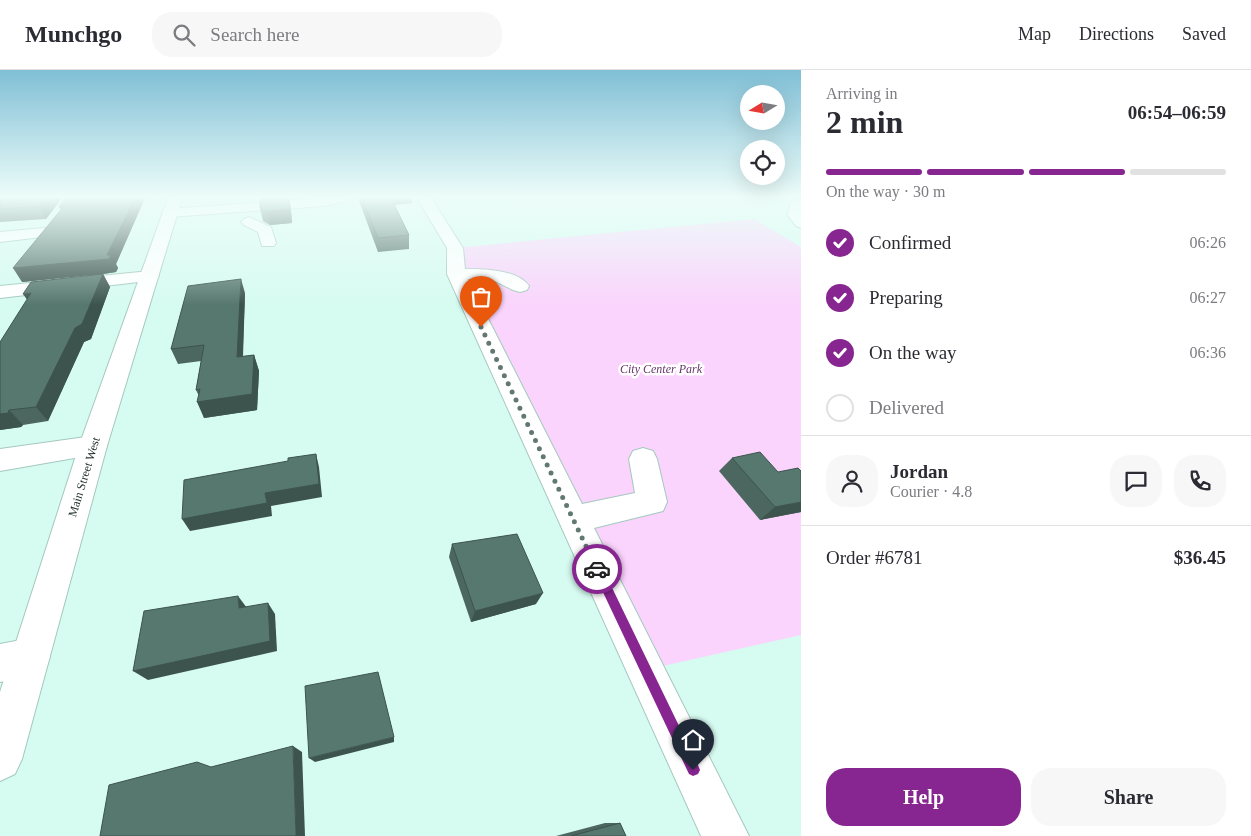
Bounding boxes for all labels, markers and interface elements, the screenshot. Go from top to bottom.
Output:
search box [152,12,502,57]
text: Munchgo [25,21,122,47]
icon: search [170,21,198,49]
text: Search here [210,24,300,45]
text: Map [1018,24,1051,44]
text: Directions [1079,24,1154,44]
text: Saved [1182,24,1226,44]
north arrow [740,85,785,130]
map controls [740,85,785,185]
text: Arriving in [826,85,898,102]
text: 06:54–06:59 [1128,102,1226,123]
text: 2 min [826,104,903,140]
button: locate [740,140,785,185]
text: On the way · 30 m [826,183,946,200]
icon: check [826,229,854,257]
text: Confirmed [869,232,951,253]
text: 06:26 [1190,234,1226,251]
pin [460,276,502,327]
icon: bag [467,283,495,311]
icon: check [826,284,854,312]
text: Preparing [869,287,943,308]
text: 06:27 [1190,289,1226,306]
icon: check [826,339,854,367]
text: On the way [869,342,957,363]
text: 06:36 [1190,344,1226,361]
park label: City Center Park [620,362,703,376]
text: Delivered [869,397,944,418]
street label: Main Street West [65,435,103,519]
button: person [826,455,878,507]
button: chat [1110,455,1162,507]
button: phone [1174,455,1226,507]
text: Jordan [890,461,948,482]
text: Courier · 4.8 [890,483,972,500]
courier [572,544,622,594]
text: Order #6781 [826,547,923,568]
text: $36.45 [1174,547,1226,568]
icon: car [583,555,611,583]
pin [672,719,714,770]
icon: home [679,726,707,754]
button: Help [826,768,1021,826]
button: Share [1031,768,1226,826]

